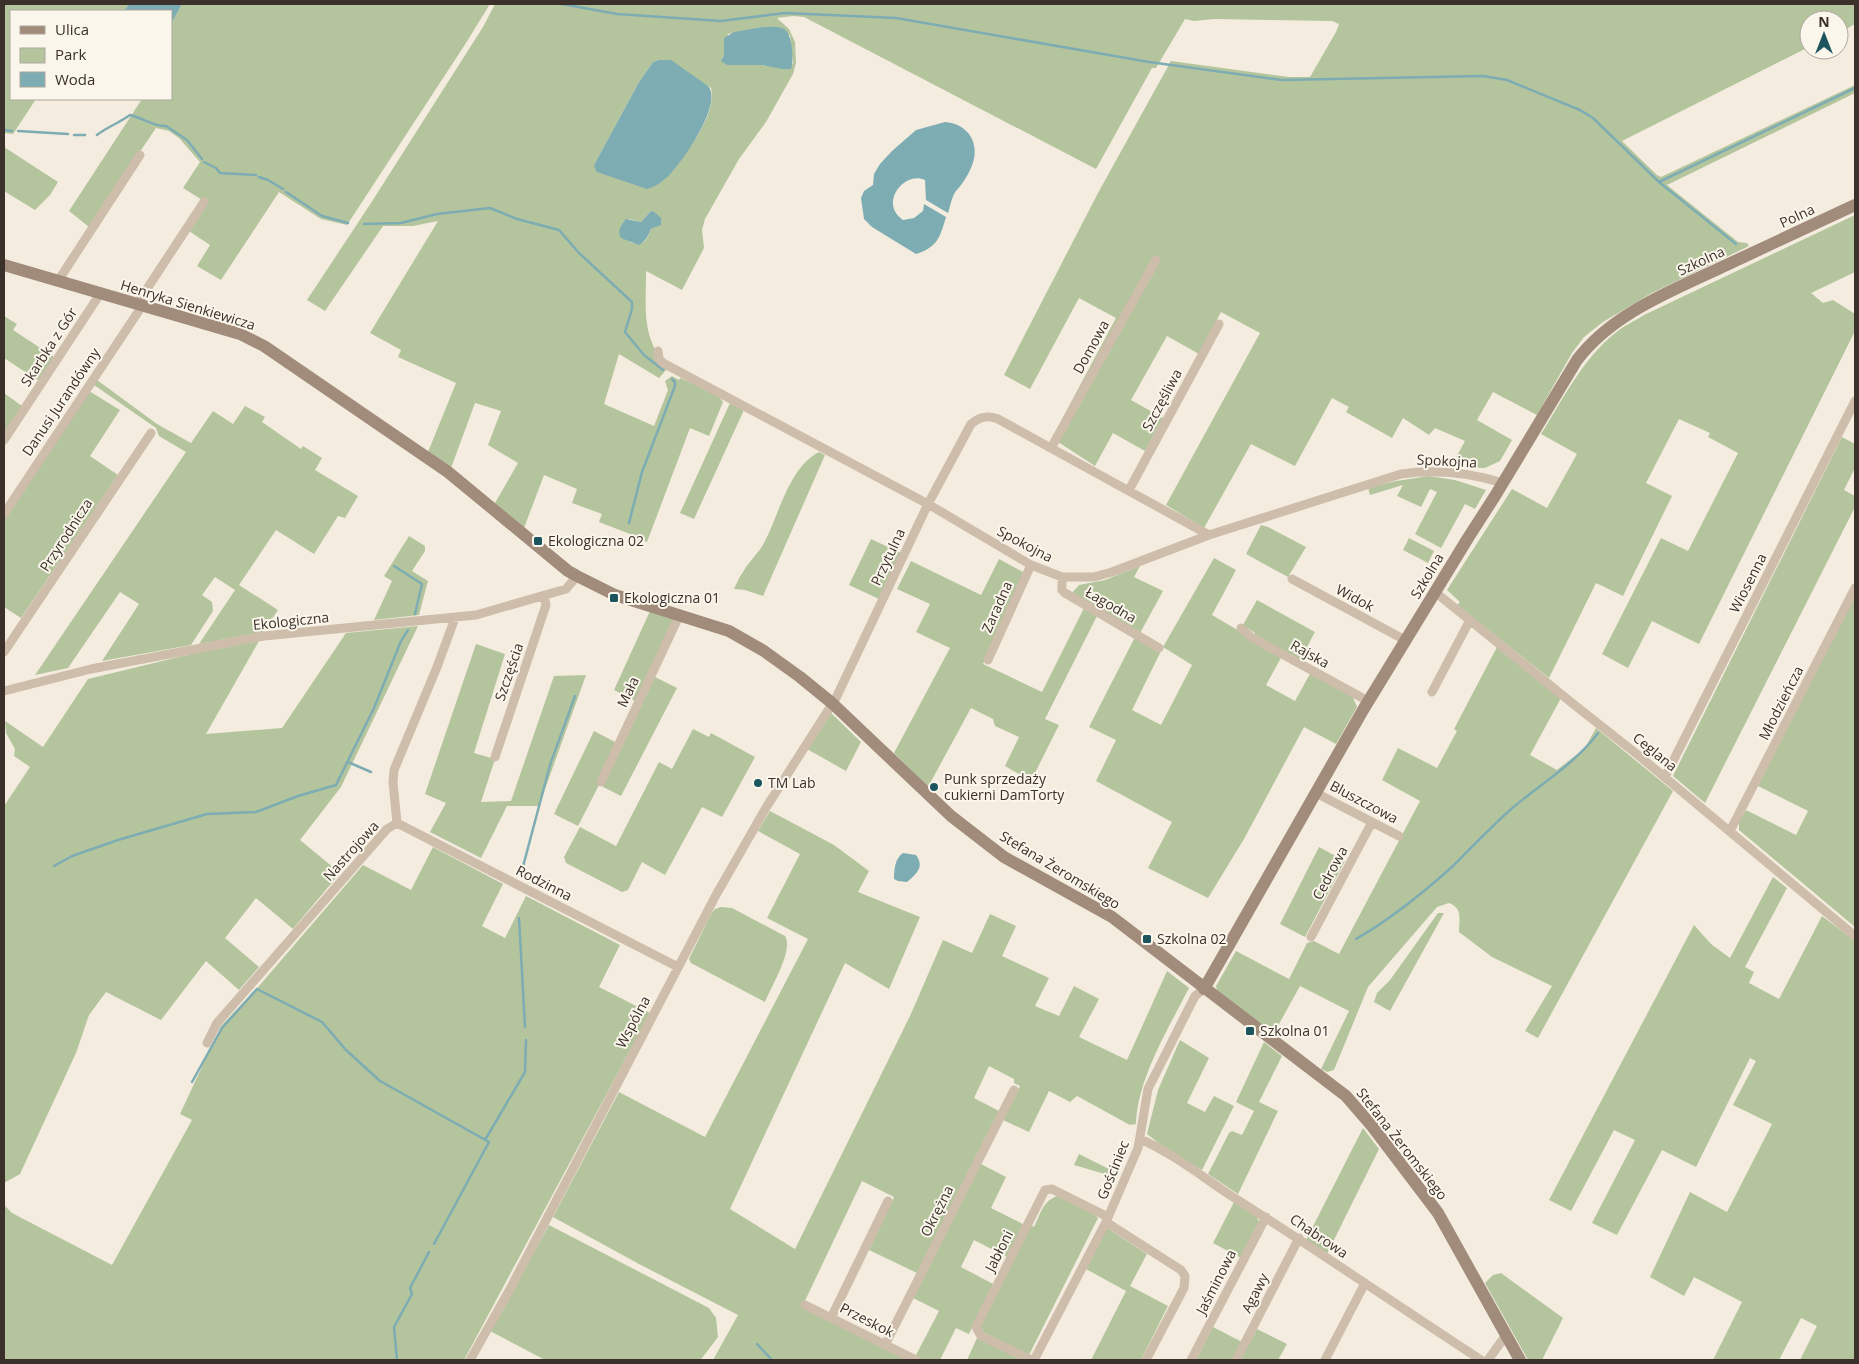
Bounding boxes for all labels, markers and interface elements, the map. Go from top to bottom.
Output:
legend [10,10,172,100]
north arrow [1799,10,1849,60]
text: N [1818,12,1830,31]
text: Ulica [55,19,89,39]
text: Park [55,44,86,64]
text: Woda [55,69,95,89]
street label: Polna [1776,199,1817,232]
street label: Szkolna [1674,241,1727,280]
street label: Henryka Sienkiewicza [118,275,258,334]
street label: Skarbka z Gór [16,303,81,390]
street label: Domowa [1068,317,1113,377]
street label: Danusi Jurandówny [17,343,104,460]
street label: Szczęśliwa [1137,365,1186,434]
street label: Spokojna [1416,449,1478,472]
street label: Przyrodnicza [35,494,96,575]
street label: Spokojna [994,521,1056,566]
street label: Przytulna [866,525,909,589]
place label: Ekologiczna 02 [548,531,644,550]
marker: Ekologiczna 02 [532,535,544,547]
street label: Szkolna [1406,549,1448,602]
street label: Wiosenna [1724,550,1771,616]
street label: Zaradna [977,578,1016,635]
street label: Widok [1333,580,1378,616]
street label: Łagodna [1082,582,1140,627]
place label: Ekologiczna 01 [624,588,720,607]
marker: Ekologiczna 01 [608,592,620,604]
street label: Ekologiczna [252,607,330,634]
street label: Rajska [1287,635,1333,672]
street label: Szczęścia [490,640,527,703]
street label: Młodzieńcza [1754,662,1807,743]
street label: Mała [612,673,643,710]
street label: Ceglana [1629,728,1681,775]
place label: Punk sprzedaży cukierni DamTorty [944,769,1065,804]
place label: TM Lab [768,773,816,792]
street label: Bluszczowa [1327,776,1402,827]
marker: TM Lab [752,777,764,789]
marker: Punk sprzedaży cukierni DamTorty [928,781,940,793]
street label: Nastrojowa [319,817,383,885]
street label: Stefana Żeromskiego [996,826,1124,913]
street label: Cedrowa [1308,843,1352,903]
street label: Rodzinna [513,860,576,905]
place label: Szkolna 02 [1157,929,1227,948]
marker: Szkolna 02 [1141,933,1153,945]
street label: Wspólna [611,992,654,1051]
place label: Szkolna 01 [1260,1021,1330,1040]
marker: Szkolna 01 [1244,1025,1256,1037]
street label: Stefana Żeromskiego [1353,1084,1452,1204]
street label: Gościniec [1092,1137,1133,1202]
street label: Okrężna [916,1182,957,1239]
street label: Chabrowa [1286,1209,1352,1262]
street label: Jabłoni [979,1227,1017,1277]
street label: Jaśminowa [1190,1246,1240,1319]
street label: Agawy [1237,1269,1273,1316]
street label: Przeskok [837,1298,898,1342]

